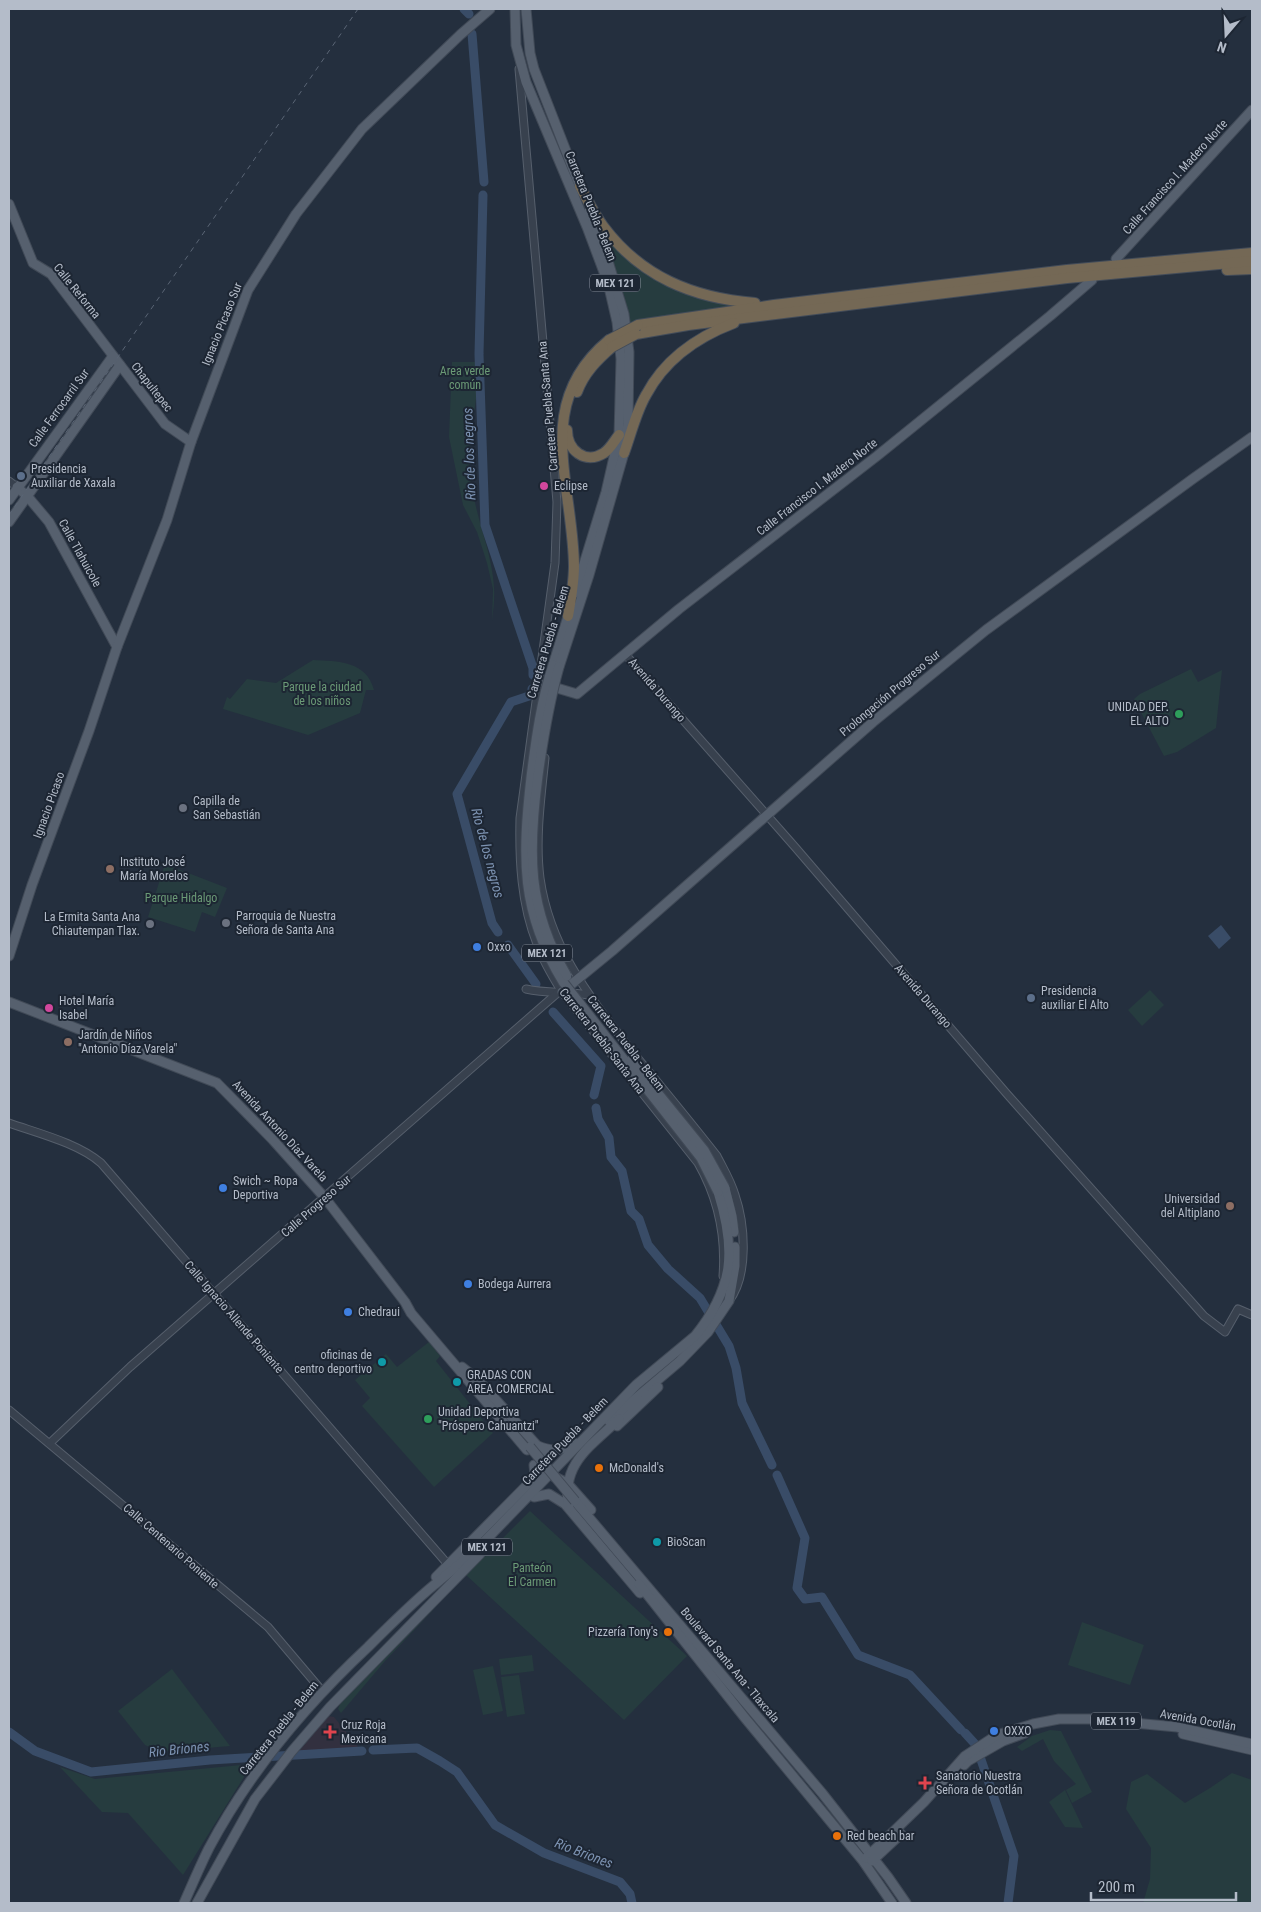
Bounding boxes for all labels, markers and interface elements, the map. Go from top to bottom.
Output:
north arrow [1201,10,1251,60]
text: N [1215,38,1228,56]
street label: Calle Francisco I. Madero Norte [1120,117,1230,237]
street label: Carretera Puebla - Belem [563,149,619,263]
street label: Calle Reforma [51,261,104,322]
road number: MEX 121 [590,274,640,292]
street label: Ignacio Picaso Sur [199,280,245,368]
street label: Carretera Puebla-Santa Ana [535,340,561,471]
street label: Chapultepec [128,359,176,415]
park label: Area verde común [440,364,491,392]
street label: Calle Ferrocarril Sur [26,366,92,450]
water label: Rio de los negros [459,407,479,501]
street label: Calle Francisco I. Madero Norte [754,435,880,538]
place label: Presidencia Auxiliar de Xaxala [31,462,116,490]
marker: Presidencia Auxiliar de Xaxala [15,470,27,482]
place label: Eclipse [554,479,588,493]
marker: Eclipse [538,480,550,492]
street label: Calle Tlahuicole [56,517,105,590]
street label: Carretera Puebla - Belem [524,584,572,700]
street label: Prolongación Progreso Sur [837,647,943,739]
street label: Avenida Durango [626,655,688,725]
park label: Parque la ciudad de los niños [282,680,362,708]
place label: UNIDAD DEP. EL ALTO [1108,700,1169,728]
marker: UNIDAD DEP. EL ALTO [1173,708,1185,720]
street label: Ignacio Picaso [30,770,68,840]
place label: Capilla de San Sebastián [193,794,261,822]
marker: Capilla de San Sebastián [177,802,189,814]
water label: Rio de los negros [468,806,508,900]
place label: Instituto José María Morelos [120,855,188,883]
marker: Instituto José María Morelos [104,863,116,875]
park label: Parque Hidalgo [145,891,217,905]
place label: Parroquia de Nuestra Señora de Santa Ana [236,909,336,937]
place label: La Ermita Santa Ana Chiautempan Tlax. [44,910,140,938]
marker: Parroquia de Nuestra Señora de Santa Ana [220,917,232,929]
marker: La Ermita Santa Ana Chiautempan Tlax. [144,918,156,930]
place label: Oxxo [487,940,511,954]
marker: Oxxo [471,941,483,953]
road number: MEX 121 [522,944,572,961]
street label: Avenida Durango [892,961,954,1031]
place label: Presidencia auxiliar El Alto [1041,984,1109,1012]
street label: Carretera Puebla-Santa Ana [556,985,648,1097]
marker: Presidencia auxiliar El Alto [1025,992,1037,1004]
street label: Carretera Puebla - Belem [584,993,668,1093]
place label: Hotel María Isabel [59,994,114,1022]
marker: Hotel María Isabel [43,1002,55,1014]
place label: Jardín de Niños "Antonio Díaz Varela" [78,1028,178,1056]
marker: Jardín de Niños "Antonio Díaz Varela" [62,1036,74,1048]
street label: Avenida Antonio Díaz Varela [229,1078,331,1185]
street label: Calle Progreso Sur [278,1172,354,1240]
place label: Swich ~ Ropa Deportiva [233,1174,298,1202]
marker: Swich ~ Ropa Deportiva [217,1182,229,1194]
place label: Universidad del Altiplano [1161,1192,1220,1220]
marker: Universidad del Altiplano [1224,1200,1236,1212]
street label: Calle Ignacio Allende Poniente [181,1258,287,1376]
place label: Bodega Aurrera [478,1277,551,1291]
marker: Bodega Aurrera [462,1278,474,1290]
place label: Chedraui [358,1305,400,1319]
marker: Chedraui [342,1306,354,1318]
place label: oficinas de centro deportivo [294,1348,372,1376]
marker: oficinas de centro deportivo [376,1356,388,1368]
place label: GRADAS CON AREA COMERCIAL [467,1368,554,1396]
marker: GRADAS CON AREA COMERCIAL [451,1376,463,1388]
street label: Carretera Puebla - Belem [519,1394,611,1488]
place label: Unidad Deportiva "Próspero Cahuantzi" [438,1405,539,1433]
marker: Unidad Deportiva "Próspero Cahuantzi" [422,1413,434,1425]
place label: McDonald's [609,1461,664,1475]
marker: McDonald's [593,1462,605,1474]
street label: Calle Centenario Poniente [120,1501,222,1592]
place label: BioScan [667,1535,706,1549]
marker: BioScan [651,1536,663,1548]
road number: MEX 121 [462,1538,512,1555]
park label: Panteón El Carmen [508,1561,556,1589]
street label: Boulevard Santa Ana - Tlaxcala [678,1605,782,1726]
place label: Pizzería Tony's [588,1625,658,1639]
marker: Pizzería Tony's [662,1626,674,1638]
street label: Carretera Puebla - Belem [237,1678,321,1778]
street label: Avenida Ocotlán [1159,1706,1237,1734]
road number: MEX 119 [1091,1712,1141,1730]
place label: Cruz Roja Mexicana [341,1718,387,1746]
place label: OXXO [1004,1724,1031,1738]
marker: Cruz Roja Mexicana [323,1725,337,1739]
marker: OXXO [988,1725,1000,1737]
water label: Rio Briones [148,1738,210,1760]
place label: Sanatorio Nuestra Señora de Ocotlán [936,1769,1023,1797]
marker: Sanatorio Nuestra Señora de Ocotlán [918,1776,932,1790]
place label: Red beach bar [847,1829,915,1843]
marker: Red beach bar [831,1830,843,1842]
water label: Rio Briones [553,1835,615,1871]
scale bar [1091,1870,1236,1902]
text: 200 m [1098,1878,1135,1896]

